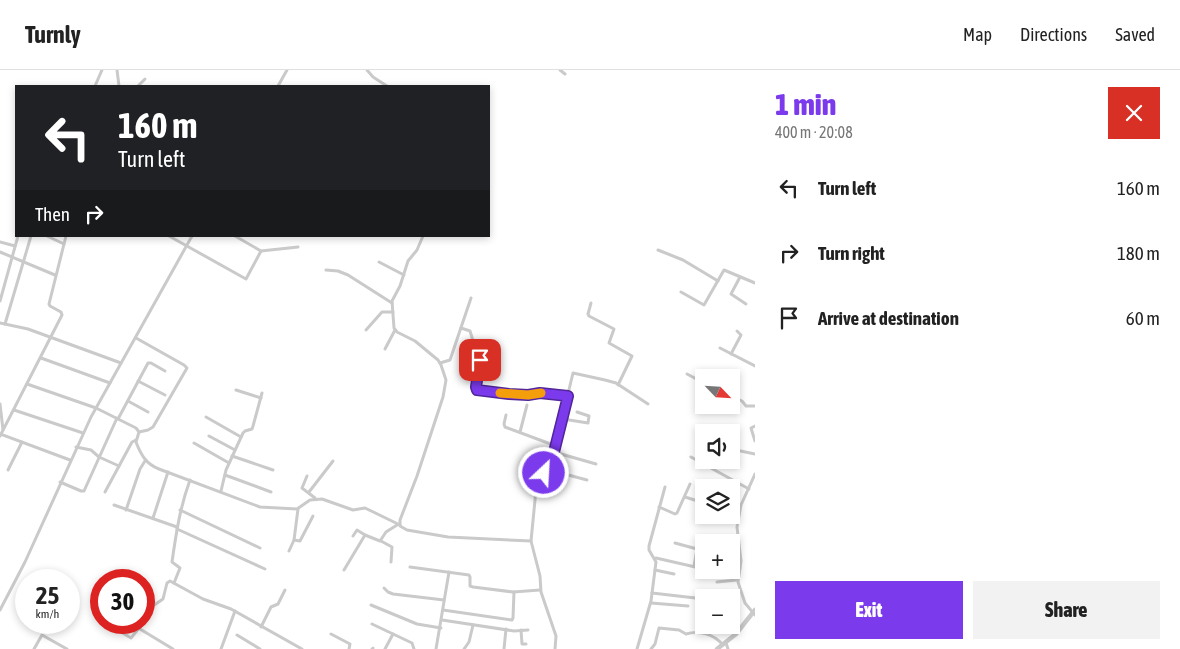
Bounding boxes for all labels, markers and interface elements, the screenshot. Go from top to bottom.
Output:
text: Turnly [25,21,81,48]
text: Map [963,24,992,45]
text: Directions [1020,24,1087,45]
text: Saved [1115,24,1155,45]
text: 1 min [775,87,836,121]
button: close [1108,87,1160,139]
icon: left [35,105,100,170]
text: 160 m [118,105,197,145]
text: 400 m · 20:08 [775,123,853,141]
text: Turn left [118,146,185,172]
icon: left [775,174,803,202]
text: Turn left [818,177,876,199]
text: 160 m [1117,177,1160,199]
icon: right [80,200,108,228]
text: Then [35,203,70,225]
icon: right [775,239,803,267]
text: Turn right [818,242,885,264]
text: 180 m [1117,242,1160,264]
icon: arrive [775,304,803,332]
text: Arrive at destination [818,307,959,329]
text: 60 m [1126,307,1160,329]
pin [459,339,501,381]
icon: arrive [466,346,494,374]
north arrow [695,369,740,414]
map controls [695,369,740,634]
button: sound [695,424,740,469]
position arrow [517,446,569,498]
button: layers [695,479,740,524]
button: + [695,534,740,579]
speed limit sign: 30 [90,569,155,634]
text: 25 [36,581,59,609]
button: Exit [775,581,963,639]
button: Share [973,581,1160,639]
button: − [695,589,740,634]
text: km/h [36,607,59,621]

